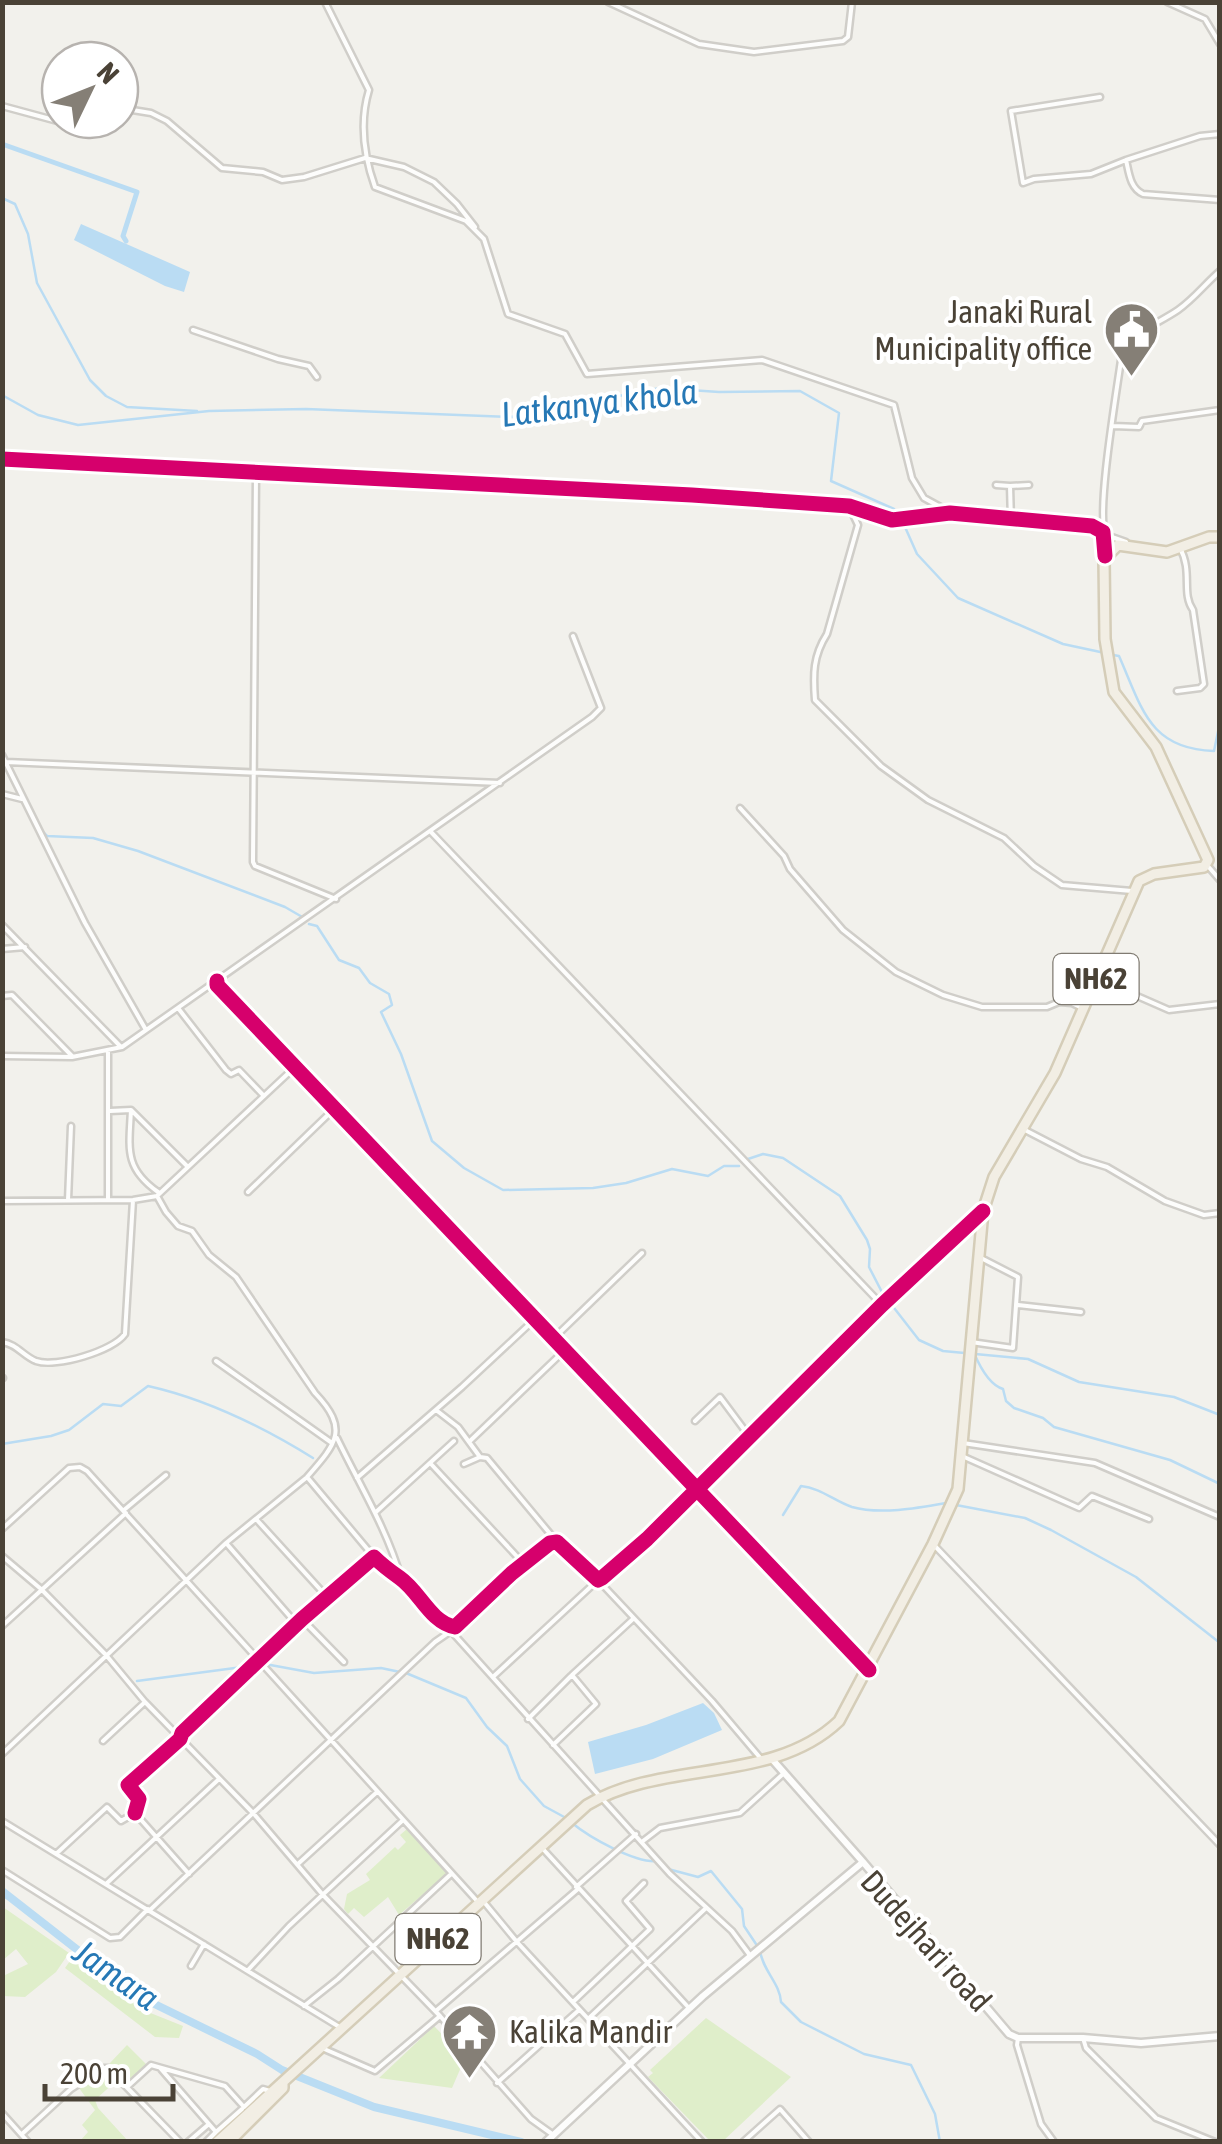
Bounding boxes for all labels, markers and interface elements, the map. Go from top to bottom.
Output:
north arrow [40,40,140,140]
text: N [91,56,126,90]
place label: Janaki Rural Municipality office [874,293,1093,367]
public building icon: Janaki Rural Municipality office [1101,300,1161,379]
water label: Latkanya khola [499,370,699,434]
road number: NH62 [1054,954,1138,1004]
street label: Dudejhari road [854,1863,999,2019]
road number: NH62 [396,1914,480,1964]
water label: Jamara [66,1930,167,2018]
temple icon: Kalika Mandir [440,2002,500,2081]
place label: Kalika Mandir [509,2013,672,2050]
scale bar [45,2039,172,2101]
text: 200 m [60,2056,128,2090]

